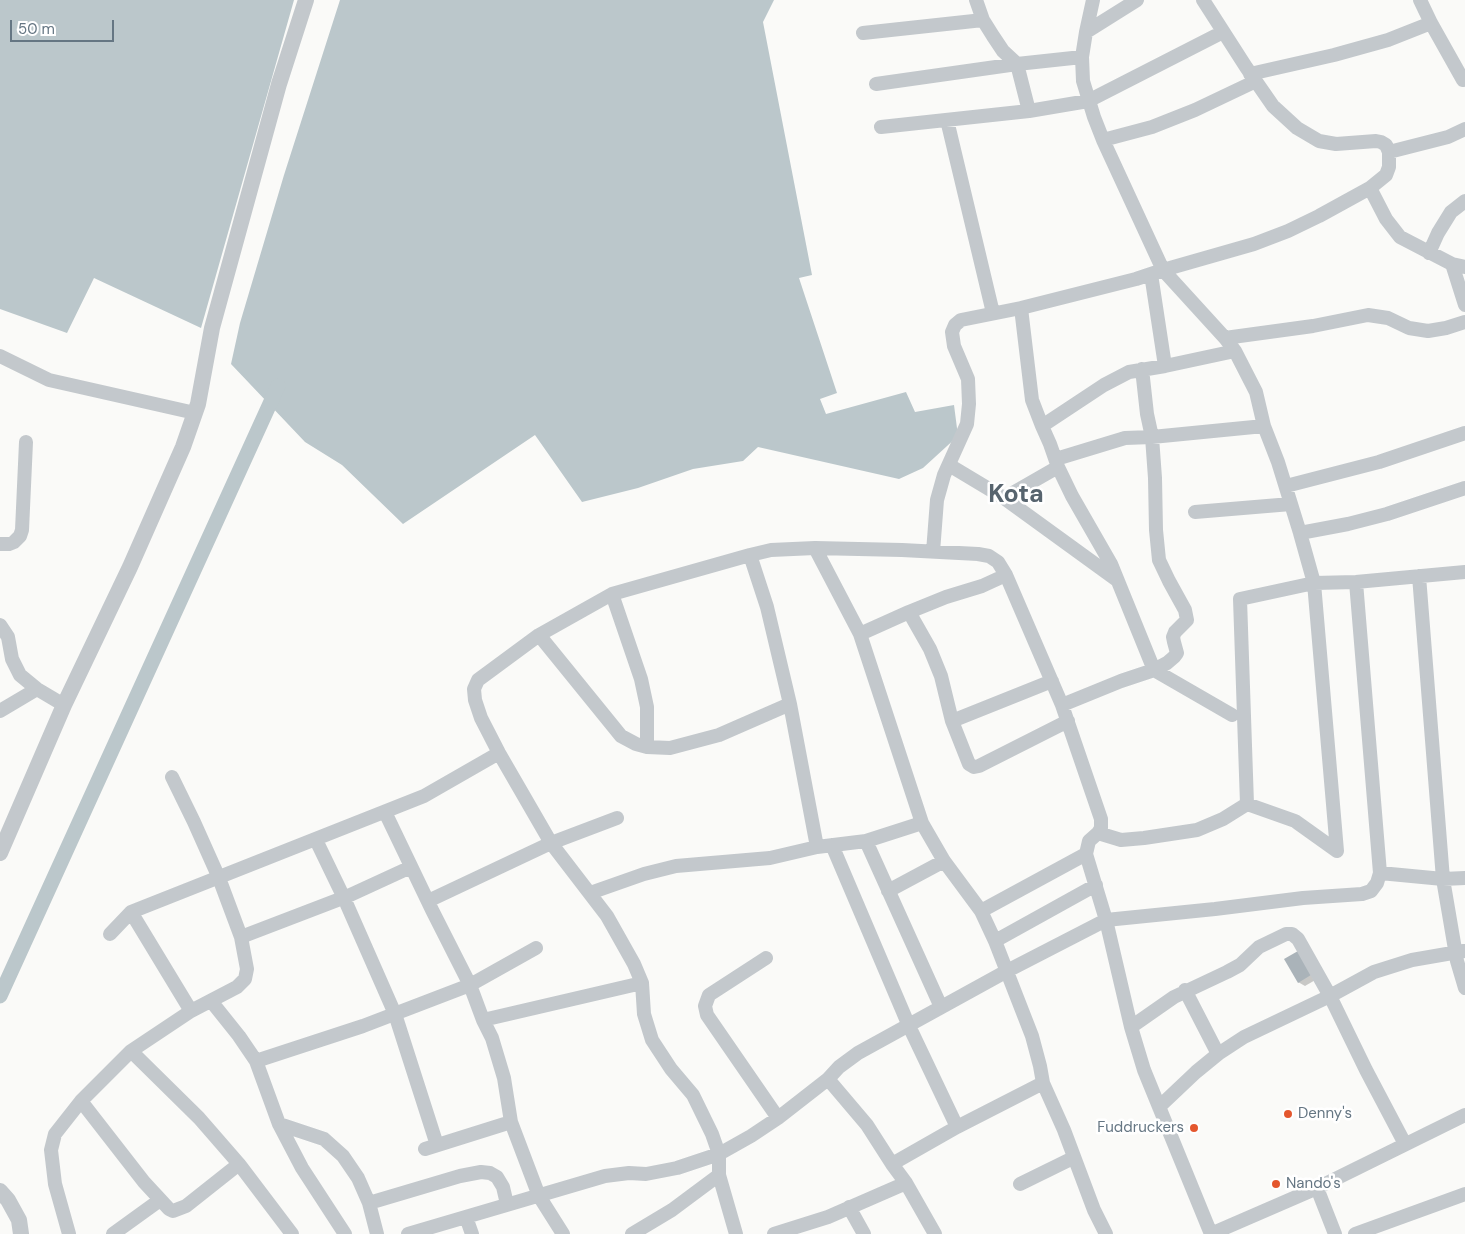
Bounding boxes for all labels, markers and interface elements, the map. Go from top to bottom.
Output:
scale bar [12,10,116,42]
text: 50 m [18,19,55,39]
district label: Kota [988,480,1044,510]
place label: Denny's [1298,1105,1352,1123]
marker: Denny's [1282,1108,1294,1120]
place label: Fuddruckers [1097,1119,1184,1137]
marker: Fuddruckers [1188,1122,1200,1134]
place label: Nando's [1286,1175,1341,1193]
marker: Nando's [1270,1178,1282,1190]

